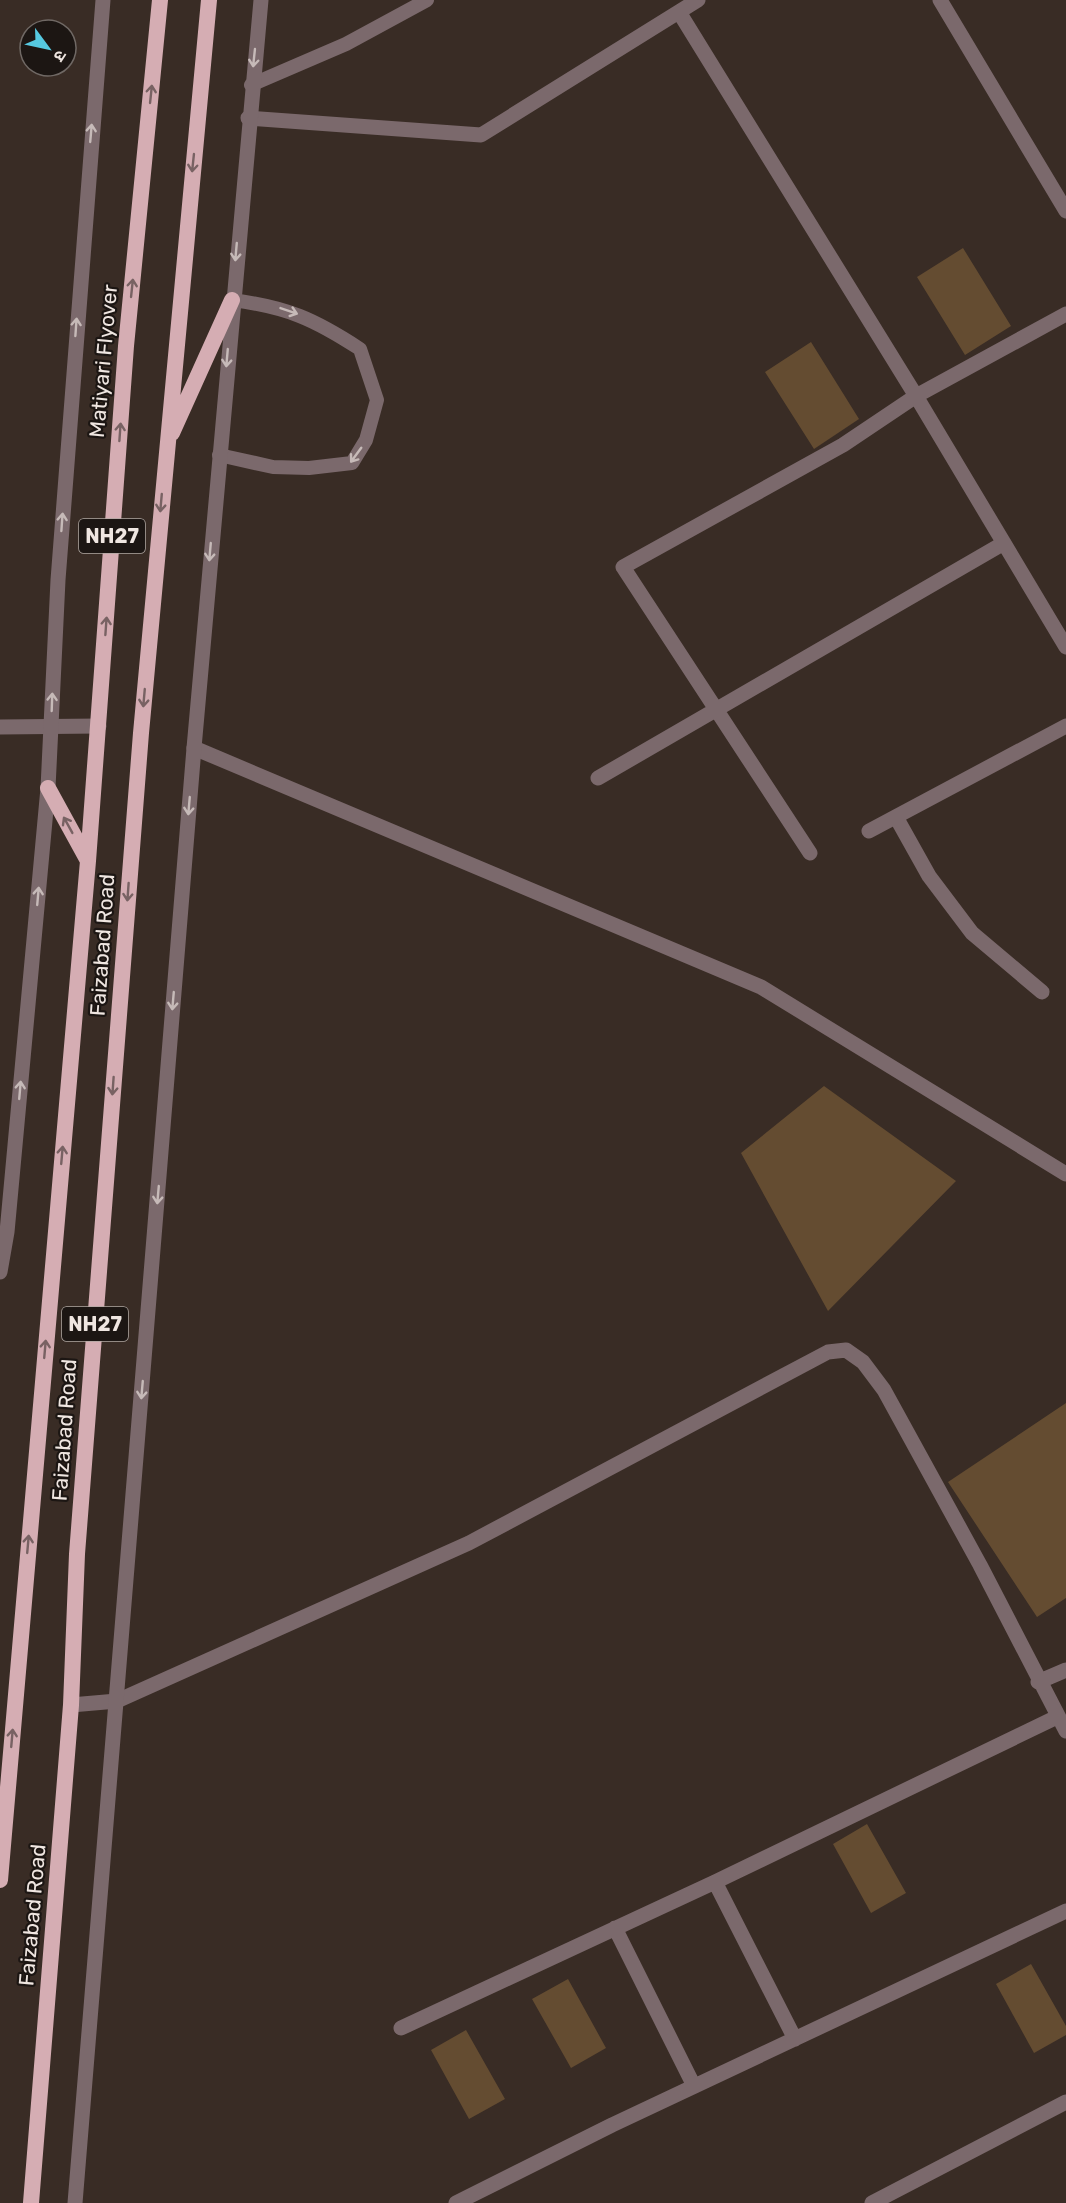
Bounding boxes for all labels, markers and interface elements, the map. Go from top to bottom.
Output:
north arrow [18,18,78,78]
text: उ [49,47,71,66]
one-way arrow [248,48,259,68]
one-way arrow [146,84,157,104]
one-way arrow [86,123,97,143]
one-way arrow [187,152,198,172]
one-way arrow [230,242,241,262]
one-way arrow [127,278,138,298]
street label: Matiyari Flyover [84,283,122,439]
one-way arrow [279,306,298,317]
one-way arrow [71,318,82,338]
one-way arrow [221,348,232,368]
one-way arrow [114,422,125,442]
one-way arrow [350,447,363,463]
one-way arrow [155,493,166,513]
one-way arrow [57,512,68,532]
road number: NH27 [79,519,145,553]
one-way arrow [204,542,215,562]
one-way arrow [101,617,112,637]
one-way arrow [138,687,149,707]
one-way arrow [47,692,58,712]
one-way arrow [183,796,194,816]
one-way arrow [62,816,73,834]
street label: Faizabad Road [85,873,119,1017]
one-way arrow [123,882,134,901]
one-way arrow [33,887,44,907]
one-way arrow [168,990,179,1010]
one-way arrow [107,1076,118,1096]
one-way arrow [15,1081,26,1101]
one-way arrow [57,1146,68,1166]
one-way arrow [152,1185,163,1205]
road number: NH27 [62,1307,128,1341]
one-way arrow [40,1340,51,1360]
street label: Faizabad Road [47,1358,81,1502]
one-way arrow [136,1379,147,1399]
one-way arrow [23,1534,34,1554]
one-way arrow [7,1729,18,1748]
street label: Faizabad Road [13,1843,51,1987]

